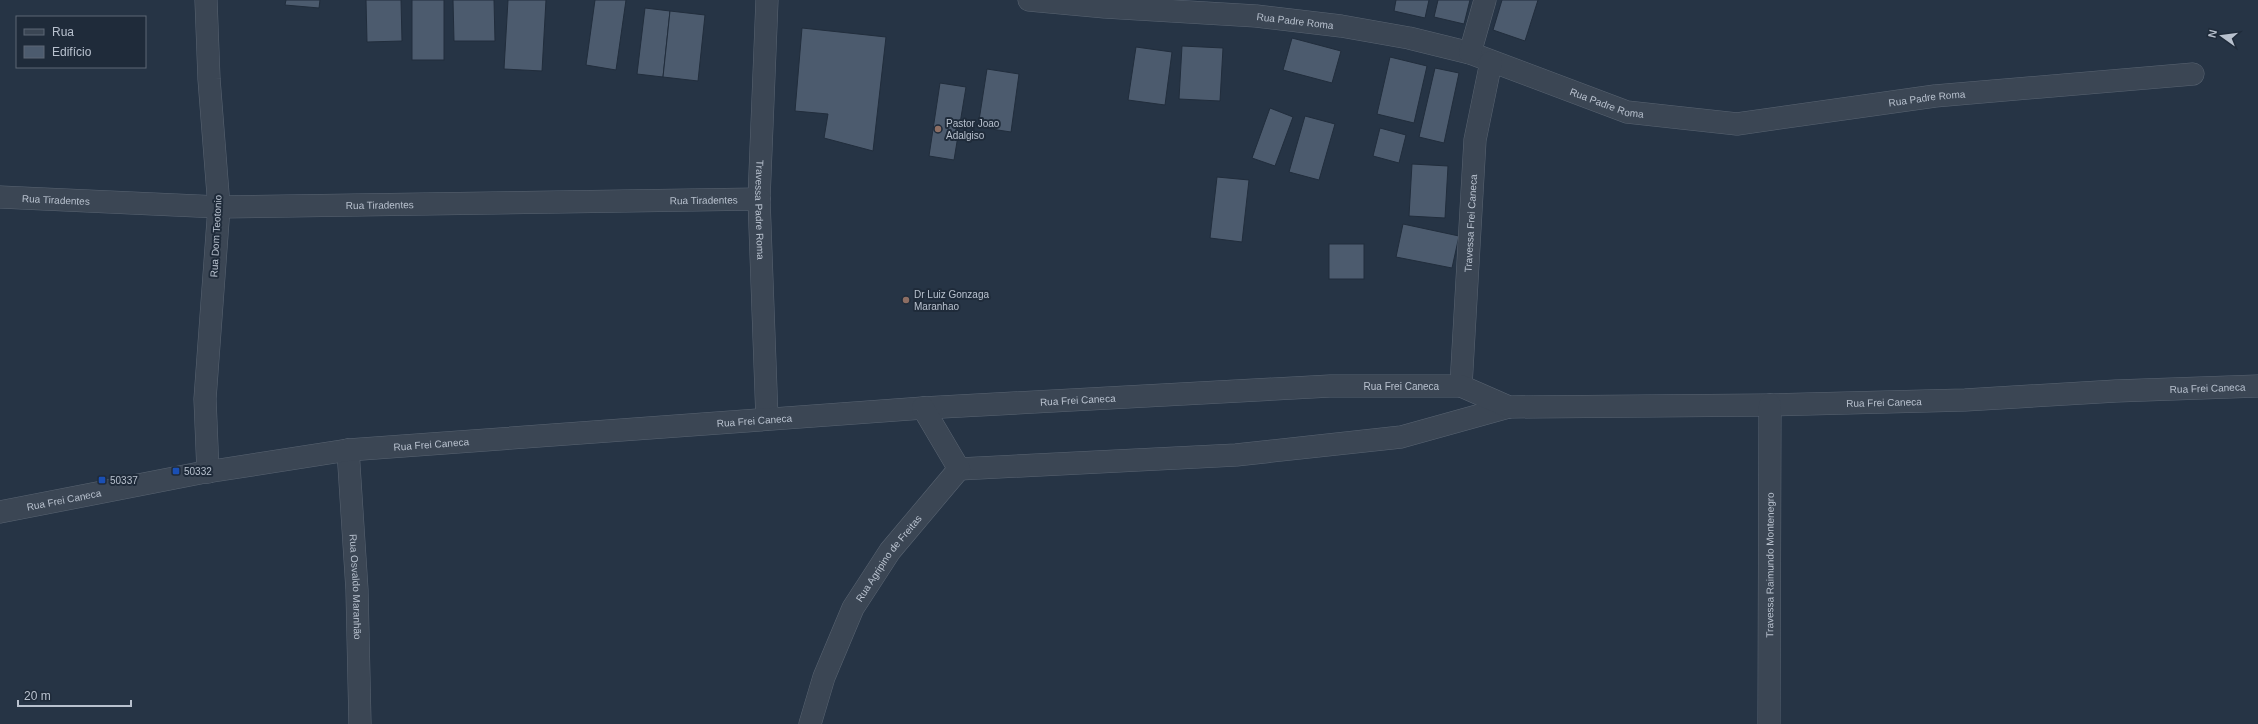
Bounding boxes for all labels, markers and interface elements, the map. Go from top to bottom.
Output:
street label: Rua Padre Roma [1256,11,1335,31]
legend [16,16,146,68]
north arrow [2202,16,2242,56]
text: Rua [52,25,74,39]
text: N [2206,28,2219,39]
text: Edifício [52,45,92,59]
street label: Rua Padre Roma [1568,86,1645,119]
street label: Rua Padre Roma [1888,88,1966,108]
place label: Pastor Joao Adalgiso [946,118,1000,141]
marker: Pastor Joao Adalgiso [933,124,943,134]
street label: Travessa Padre Roma [753,160,767,260]
street label: Travessa Frei Caneca [1462,174,1479,273]
street label: Rua Tiradentes [22,193,90,207]
street label: Rua Dom Teotonio [208,194,224,278]
street label: Rua Tiradentes [670,194,738,206]
street label: Rua Tiradentes [346,199,414,211]
place label: Dr Luiz Gonzaga Maranhao [914,289,989,312]
marker: Dr Luiz Gonzaga Maranhao [901,295,911,305]
street label: Rua Frei Caneca [1364,381,1440,392]
street label: Rua Frei Caneca [2170,381,2246,395]
street label: Rua Frei Caneca [1040,392,1116,407]
street label: Rua Frei Caneca [1846,396,1922,409]
street label: Rua Frei Caneca [716,412,793,429]
street label: Rua Frei Caneca [393,436,470,452]
marker: 50332 [171,466,181,476]
place label: 50332 [184,466,212,477]
marker: 50337 [97,475,107,485]
place label: 50337 [110,475,138,486]
street label: Rua Frei Caneca [26,487,102,512]
street label: Travessa Raimundo Montenegro [1764,492,1775,638]
street label: Rua Agripino de Freitas [853,513,923,604]
street label: Rua Osvaldo Maranhão [348,534,364,640]
scale bar [18,682,131,708]
text: 20 m [24,689,51,703]

